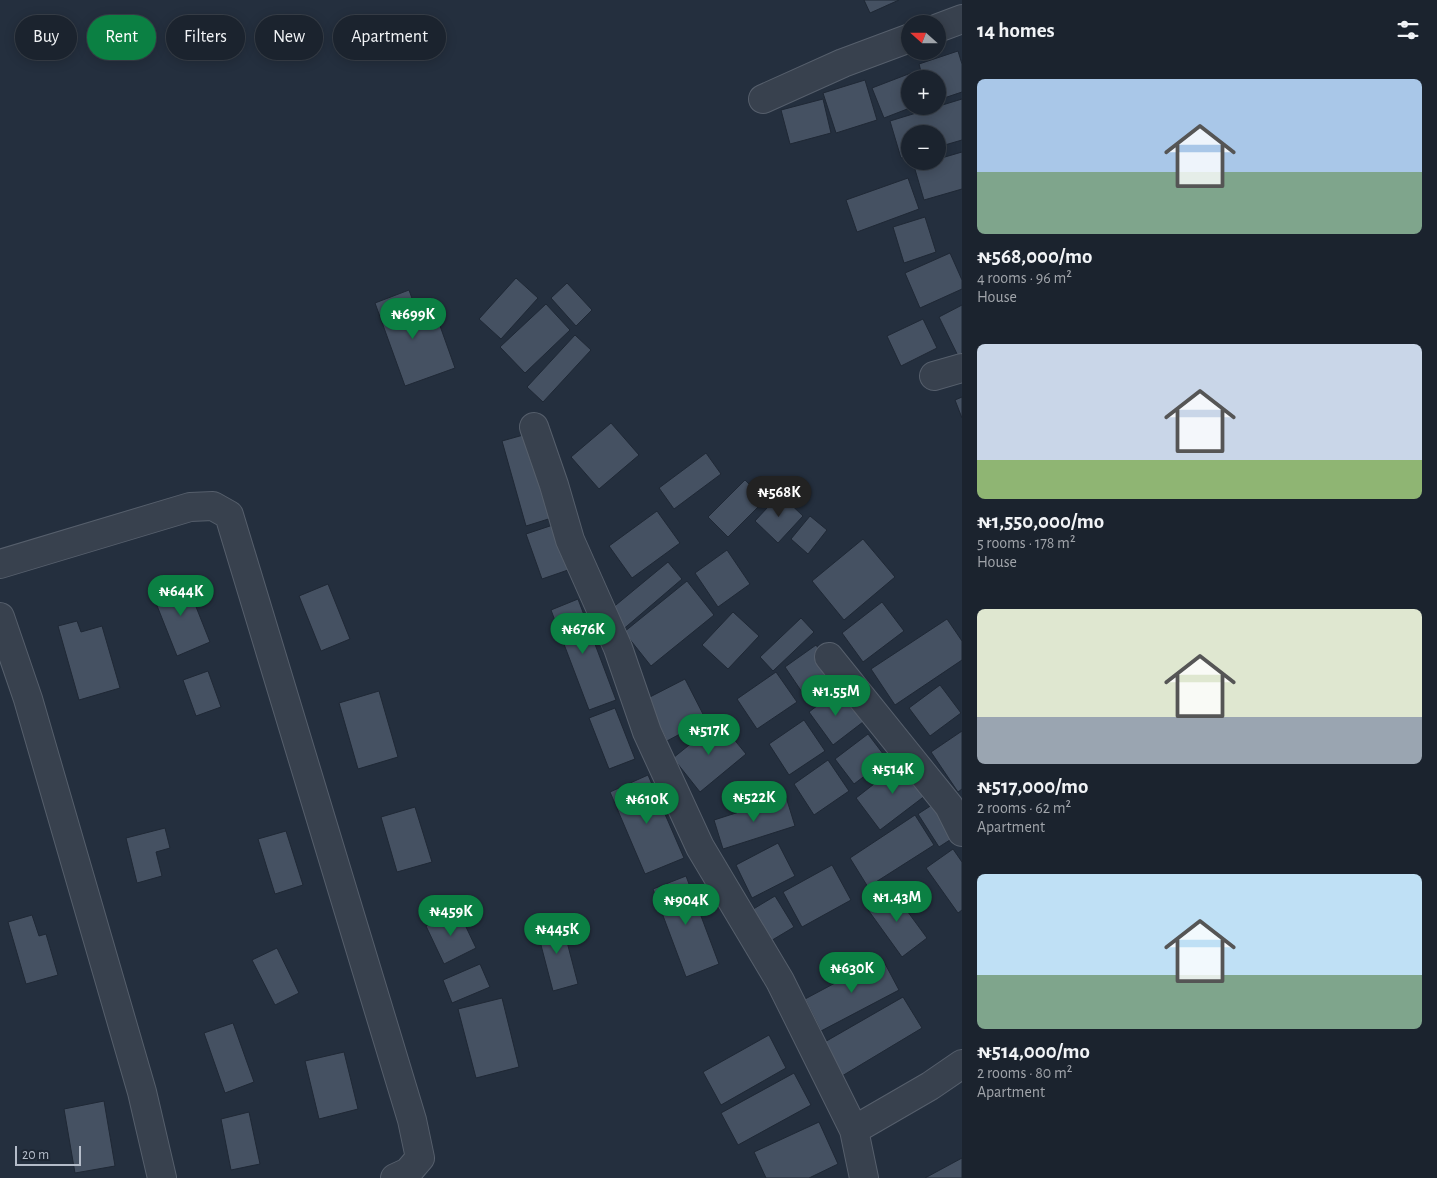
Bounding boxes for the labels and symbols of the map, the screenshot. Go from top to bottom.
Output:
north arrow [901,15,946,60]
pin: ₦699K [378,298,448,340]
pin: ₦568K [744,476,814,518]
pin: ₦644K [146,574,216,617]
pin: ₦676K [548,612,618,655]
pin: ₦1.55M [795,674,877,717]
pin: ₦517K [674,714,744,756]
pin: ₦514K [858,752,928,795]
pin: ₦522K [719,780,789,823]
pin: ₦610K [612,782,682,825]
pin: ₦1.43M [856,880,938,923]
pin: ₦904K [651,884,721,926]
pin: ₦459K [416,894,486,937]
pin: ₦445K [522,912,592,955]
pin: ₦630K [817,952,887,994]
scale bar [15,1143,81,1166]

